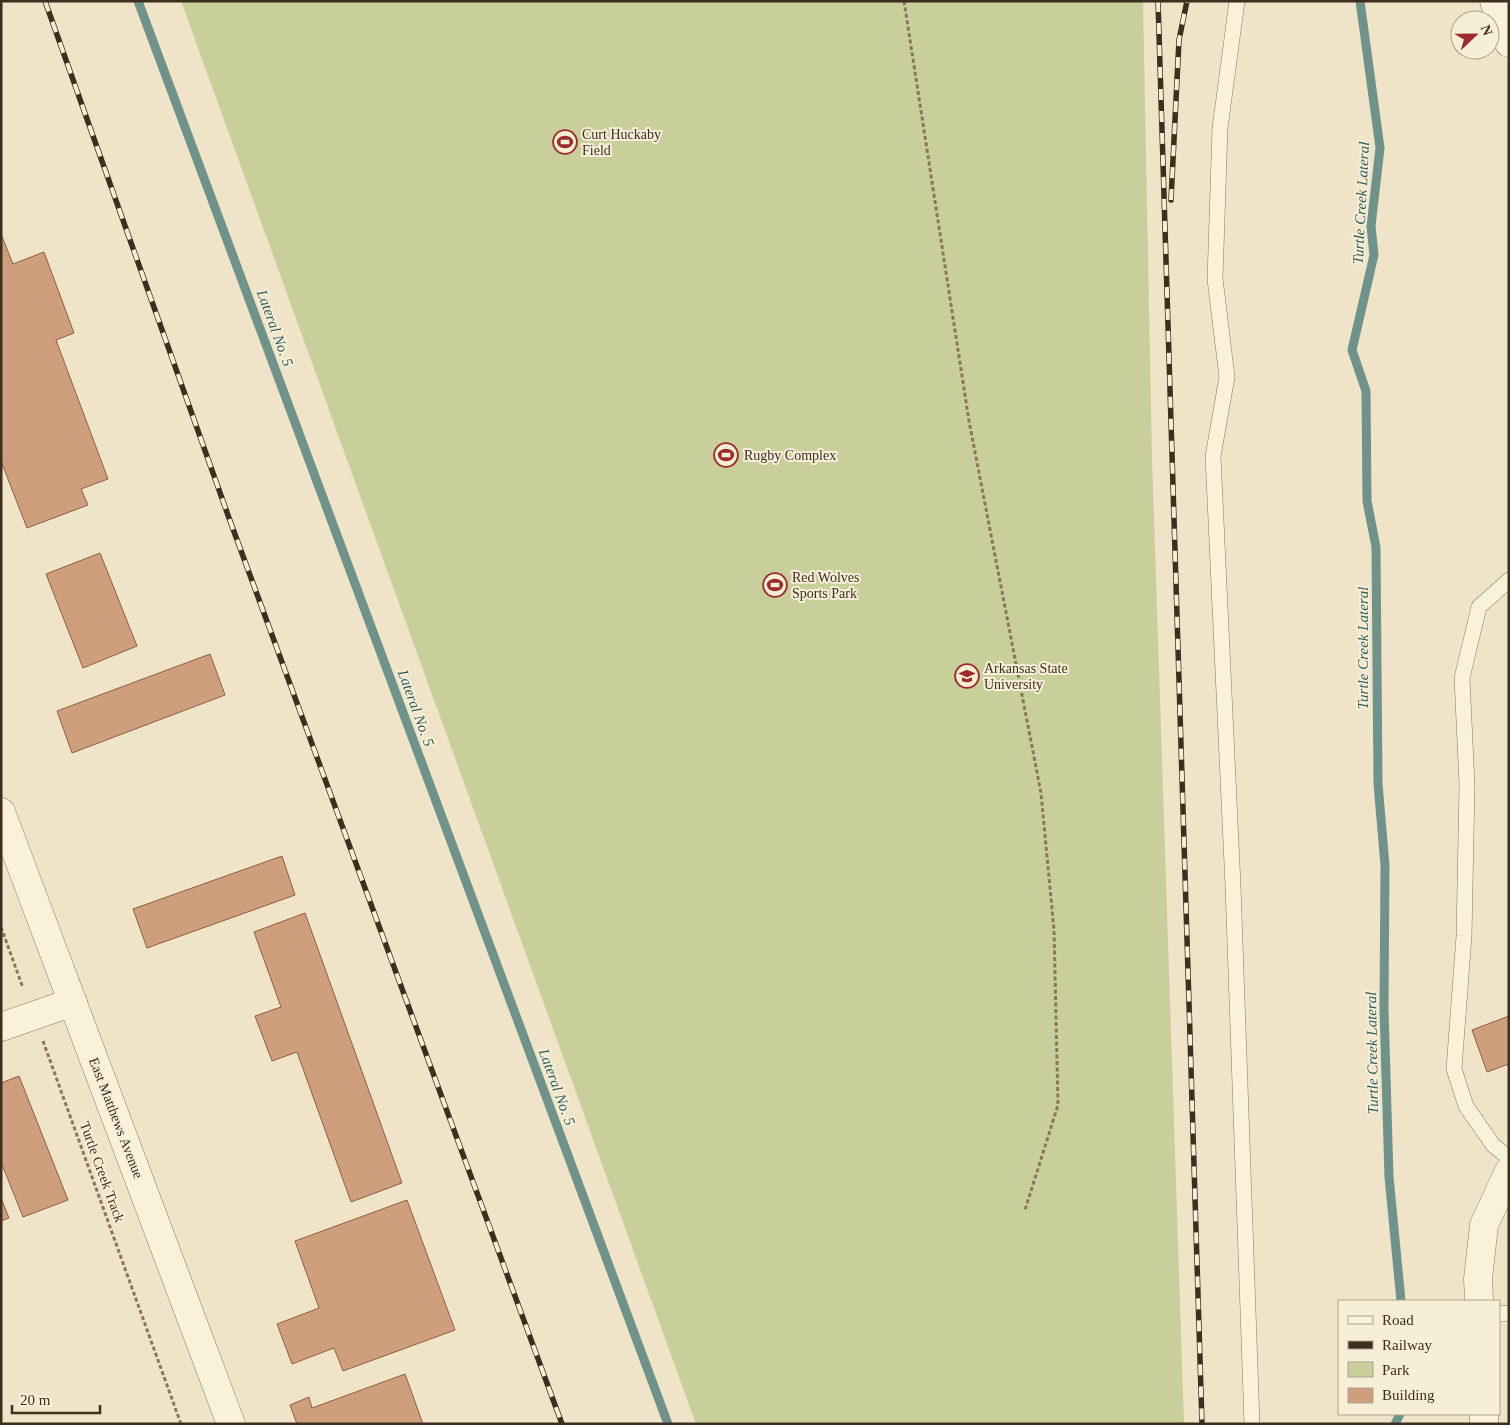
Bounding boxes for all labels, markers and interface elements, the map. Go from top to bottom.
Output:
north arrow [1450,10,1500,60]
text: N [1478,23,1495,38]
place label: Curt Huckaby Field [582,127,661,158]
sports icon: Curt Huckaby Field [552,129,578,155]
water label: Turtle Creek Lateral [1350,141,1372,265]
water label: Lateral No. 5 [253,287,296,369]
sports icon: Rugby Complex [713,442,739,468]
place label: Rugby Complex [744,448,836,463]
place label: Red Wolves Sports Park [792,570,859,601]
sports icon: Red Wolves Sports Park [762,572,788,598]
water label: Turtle Creek Lateral [1355,587,1371,709]
place label: Arkansas State University [984,661,1068,692]
school or university icon: Arkansas State University [954,663,980,689]
water label: Lateral No. 5 [394,667,437,749]
water label: Turtle Creek Lateral [1363,991,1381,1115]
water label: Lateral No. 5 [535,1046,578,1128]
street label: East Matthews Avenue [86,1056,146,1180]
street label: Turtle Creek Track [77,1120,127,1224]
legend [1338,1300,1500,1415]
text: Road [1382,1312,1414,1328]
text: Railway [1382,1337,1432,1353]
text: Park [1382,1362,1410,1378]
scale bar [12,1382,100,1414]
text: Building [1382,1387,1435,1403]
text: 20 m [20,1392,51,1408]

